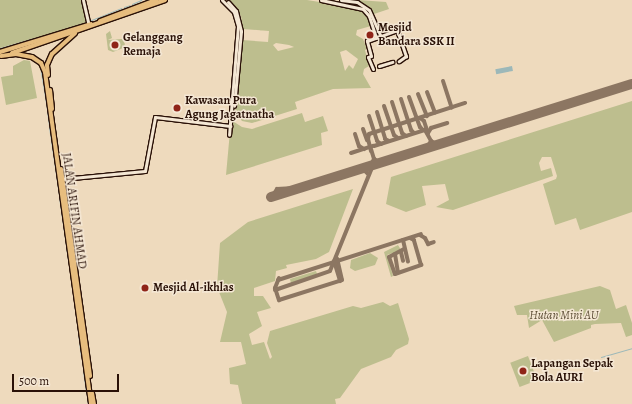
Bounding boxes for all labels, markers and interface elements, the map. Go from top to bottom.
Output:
place label: Mesjid Bandara SSK II [378,21,455,49]
marker: Mesjid Bandara SSK II [365,30,375,40]
place label: Gelanggang Remaja [123,31,183,59]
marker: Gelanggang Remaja [110,40,120,50]
place label: Kawasan Pura Agung Jagatnatha [185,94,274,122]
marker: Kawasan Pura Agung Jagatnatha [172,103,182,113]
street label: JALAN ARIFIN AHMAD [59,152,89,270]
place label: Mesjid Al-ikhlas [153,281,234,295]
marker: Mesjid Al-ikhlas [140,283,150,293]
park label: Hutan Mini AU [529,309,599,323]
place label: Lapangan Sepak Bola AURI [531,357,613,385]
scale bar [14,366,121,392]
marker: Lapangan Sepak Bola AURI [518,366,528,376]
text: 500 m [19,373,49,389]

